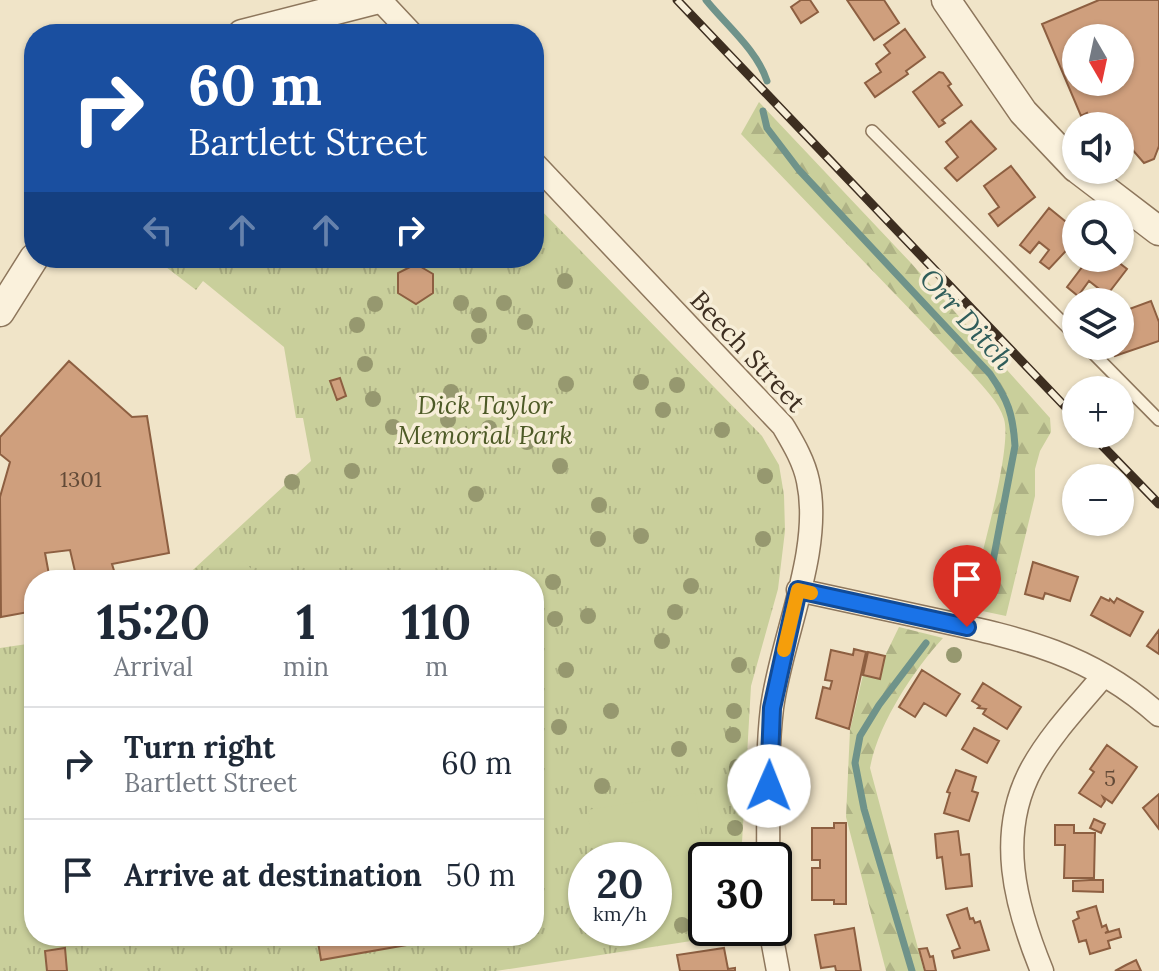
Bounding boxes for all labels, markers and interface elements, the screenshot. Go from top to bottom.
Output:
north arrow [1062,24,1134,96]
map controls [1062,24,1134,536]
text: 60 m [188,49,322,120]
icon: right [56,56,160,160]
button: sound [1062,112,1134,184]
text: Bartlett Street [188,119,428,165]
button: search [1062,200,1134,272]
icon: left [136,208,180,252]
icon: ahead [220,208,264,252]
icon: ahead [304,208,348,252]
icon: right [388,208,432,252]
water label: Orr Ditch [912,261,1022,377]
street label: Beech Street [683,283,813,419]
button: layers [1062,288,1134,360]
button: + [1062,376,1134,448]
park label: Dick Taylor Memorial Park [397,388,573,451]
button: − [1062,464,1134,536]
house number: 1301 [60,465,102,493]
pin [933,545,1001,627]
icon: arrive [945,557,989,601]
text: 15:20 [97,591,210,652]
text: 1 [296,591,316,652]
text: 110 [402,591,471,652]
text: Arrival [114,650,193,683]
text: min [283,650,329,683]
text: m [425,650,448,683]
text: Turn right [124,728,275,766]
icon: right [56,741,100,785]
text: 60 m [441,744,512,782]
position arrow [727,744,811,828]
house number: 5 [1104,764,1116,792]
text: Bartlett Street [124,766,297,799]
speed limit sign: 30 [688,842,792,946]
icon: arrive [56,853,100,897]
text: Arrive at destination [124,856,422,894]
text: 50 m [446,856,516,894]
text: 20 [597,858,643,909]
text: km/h [593,901,647,926]

